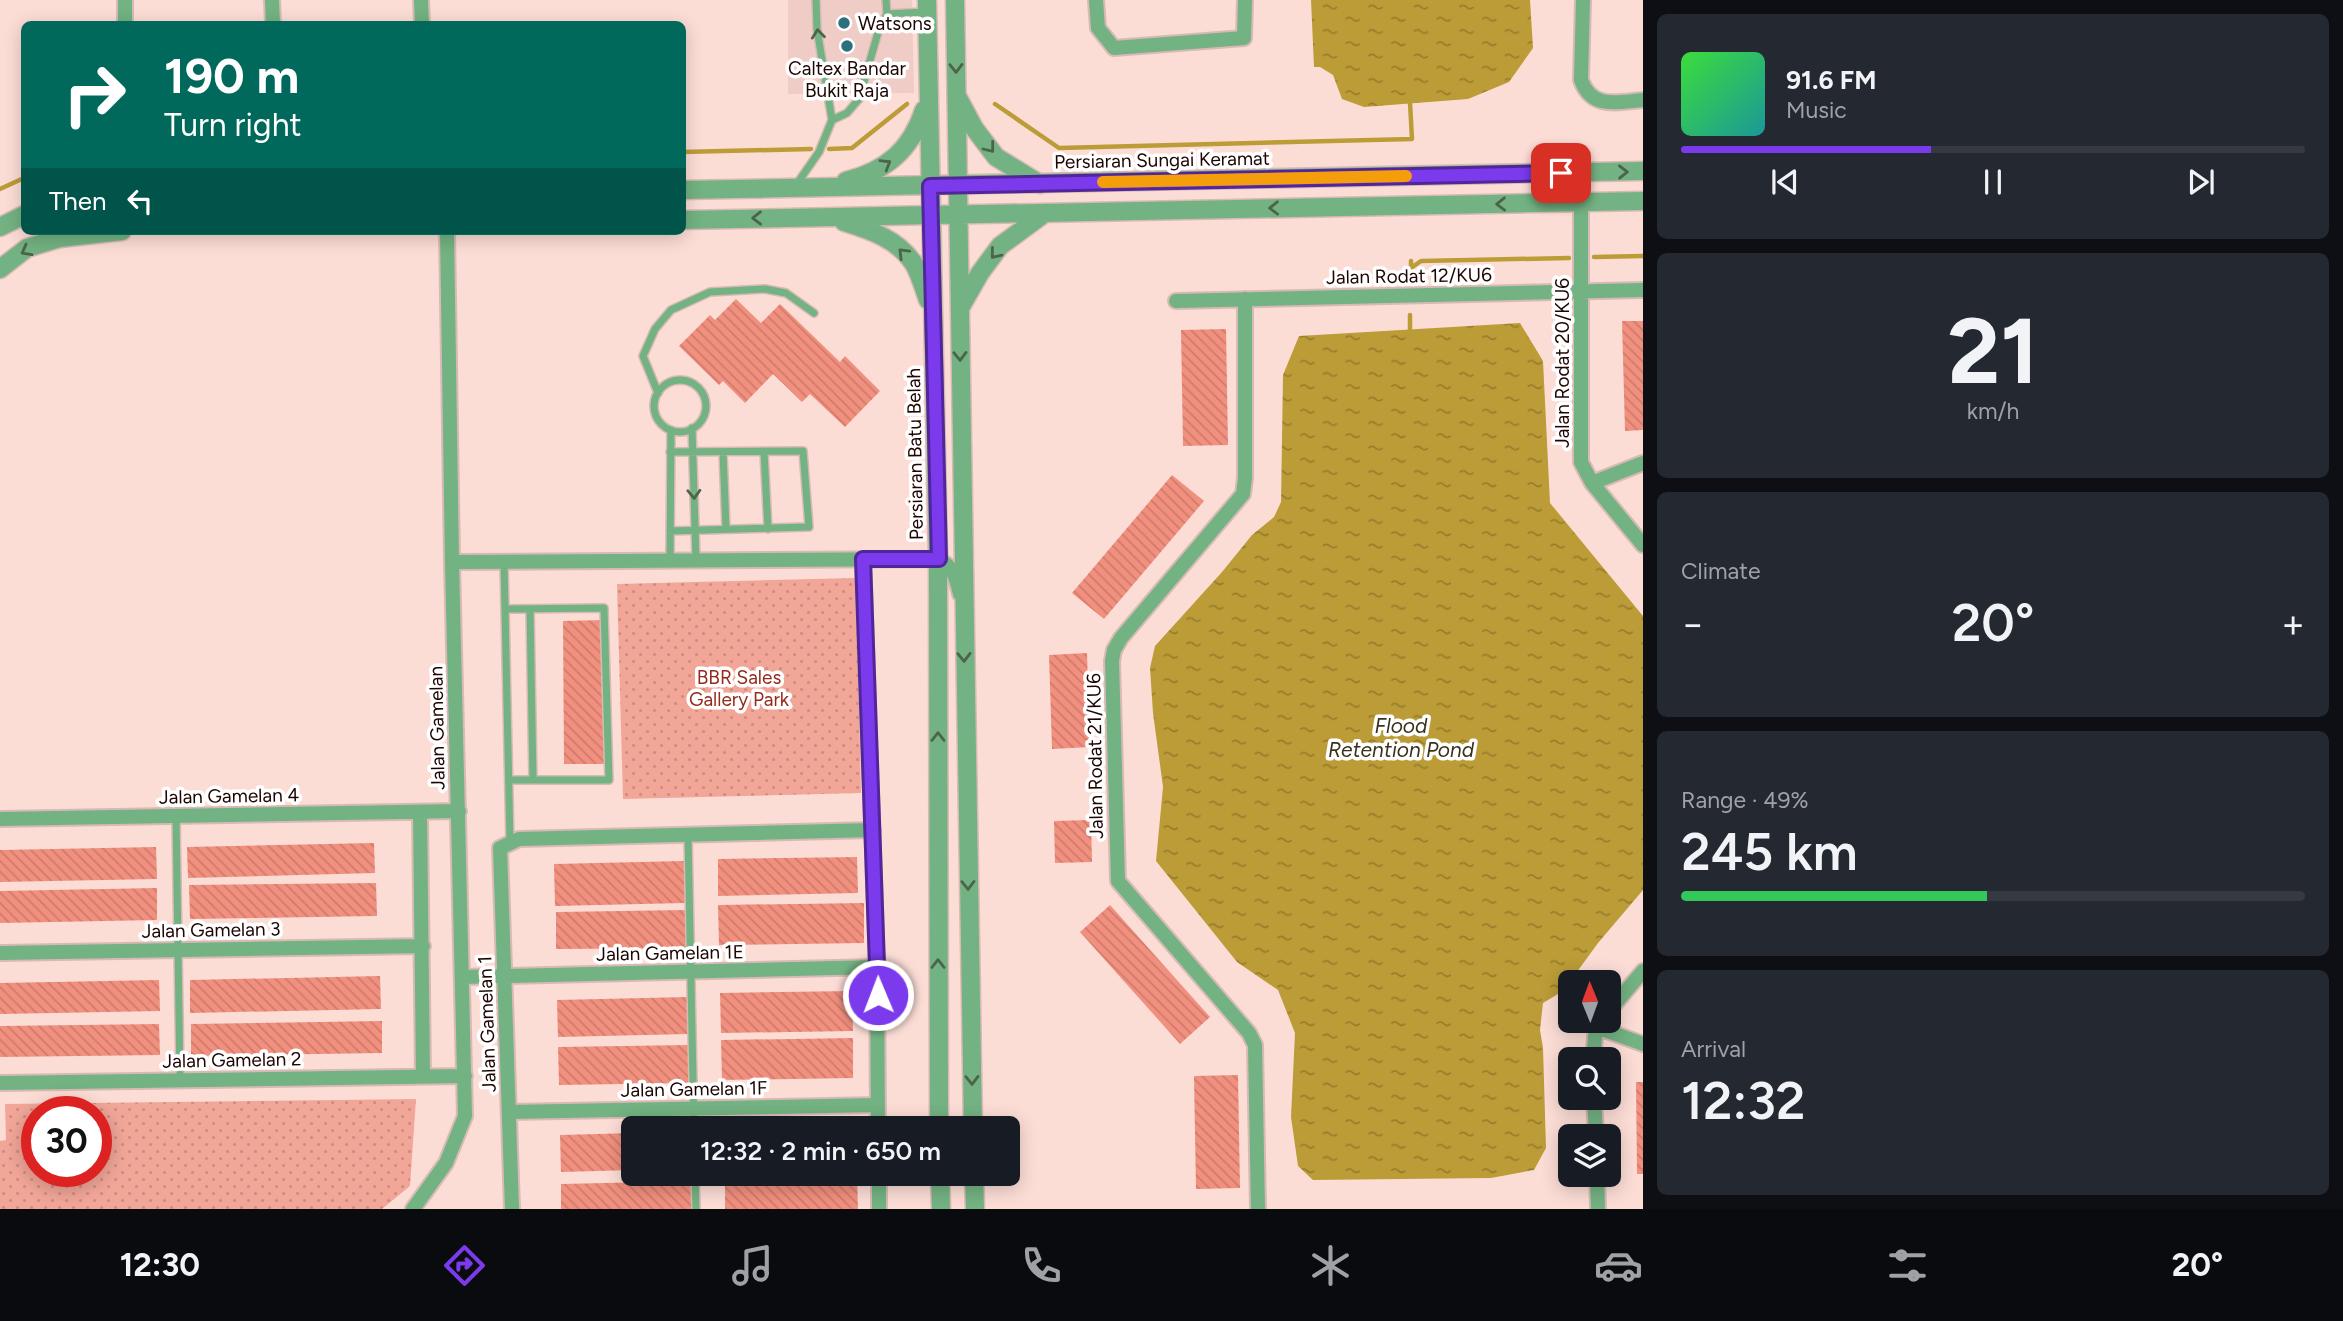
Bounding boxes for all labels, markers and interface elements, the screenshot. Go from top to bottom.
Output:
place label: Watsons [858,12,932,35]
marker: Watsons [836,15,852,31]
one-way arrow [811,28,826,39]
marker: Caltex Bandar Bukit Raja [839,38,855,54]
text: 190 m [164,46,299,105]
icon: right [49,49,140,140]
place label: Caltex Bandar Bukit Raja [788,57,906,102]
one-way arrow [948,63,964,74]
text: 91.6 FM [1786,64,1876,96]
text: Music [1786,96,1847,124]
text: Turn right [164,106,302,144]
one-way arrow [981,141,994,153]
pin [1531,143,1591,203]
street label: Persiaran Sungai Keramat [1054,147,1270,173]
icon: arrive [1542,154,1580,192]
one-way arrow [878,159,891,172]
icon: previous [1766,163,1804,201]
icon: pause [1974,163,2012,201]
icon: next [2182,163,2220,201]
one-way arrow [1618,164,1629,180]
icon: left [121,182,159,220]
text: Then [49,185,107,217]
one-way arrow [1496,196,1507,211]
one-way arrow [1268,200,1279,216]
one-way arrow [751,211,762,226]
one-way arrow [20,243,33,256]
one-way arrow [991,246,1003,259]
one-way arrow [898,249,911,262]
street label: Jalan Rodat 12/KU6 [1326,263,1492,289]
street label: Jalan Rodat 20/KU6 [1551,278,1574,448]
text: 21 [1947,297,2039,406]
one-way arrow [952,351,968,362]
street label: Persiaran Batu Belah [902,368,928,540]
text: km/h [1967,397,2019,425]
one-way arrow [686,489,701,500]
text: Climate [1681,557,1760,585]
text: 20° [1952,592,2034,654]
text: − [1681,601,1705,647]
text: + [2281,601,2305,647]
one-way arrow [956,652,972,663]
street label: Jalan Gamelan [424,666,450,790]
park label: BBR Sales Gallery Park [689,666,790,711]
street label: Jalan Rodat 21/KU6 [1082,673,1108,839]
water label: Flood Retention Pond [1328,713,1475,762]
one-way arrow [930,731,946,742]
street label: Jalan Gamelan 4 [159,783,300,809]
text: Range · 49% [1681,786,1809,814]
text: 245 km [1681,821,1858,883]
one-way arrow [960,880,976,890]
street label: Jalan Gamelan 3 [141,917,281,943]
street label: Jalan Gamelan 1E [596,940,744,966]
street label: Jalan Gamelan 1 [473,955,501,1093]
position arrow [841,958,915,1032]
one-way arrow [930,959,946,969]
north arrow [1558,970,1620,1032]
map controls [1558,970,1621,1187]
text: Arrival [1681,1035,1746,1063]
street label: Jalan Gamelan 2 [162,1047,302,1073]
button: search [1558,1047,1621,1110]
text: 12:32 [1681,1070,1806,1132]
one-way arrow [964,1075,980,1086]
street label: Jalan Gamelan 1F [620,1076,768,1102]
speed limit sign: 30 [21,1096,112,1187]
button: layers [1558,1124,1621,1187]
text: 12:32 · 2 min · 650 m [700,1135,941,1167]
icon: directions [440,1241,489,1290]
icon: music [728,1241,777,1290]
icon: phone [1017,1241,1066,1290]
icon: climate [1306,1241,1355,1290]
icon: car [1594,1241,1643,1290]
icon: filters [1883,1241,1932,1290]
text: 12:30 [120,1246,200,1284]
text: 20° [2172,1246,2223,1284]

